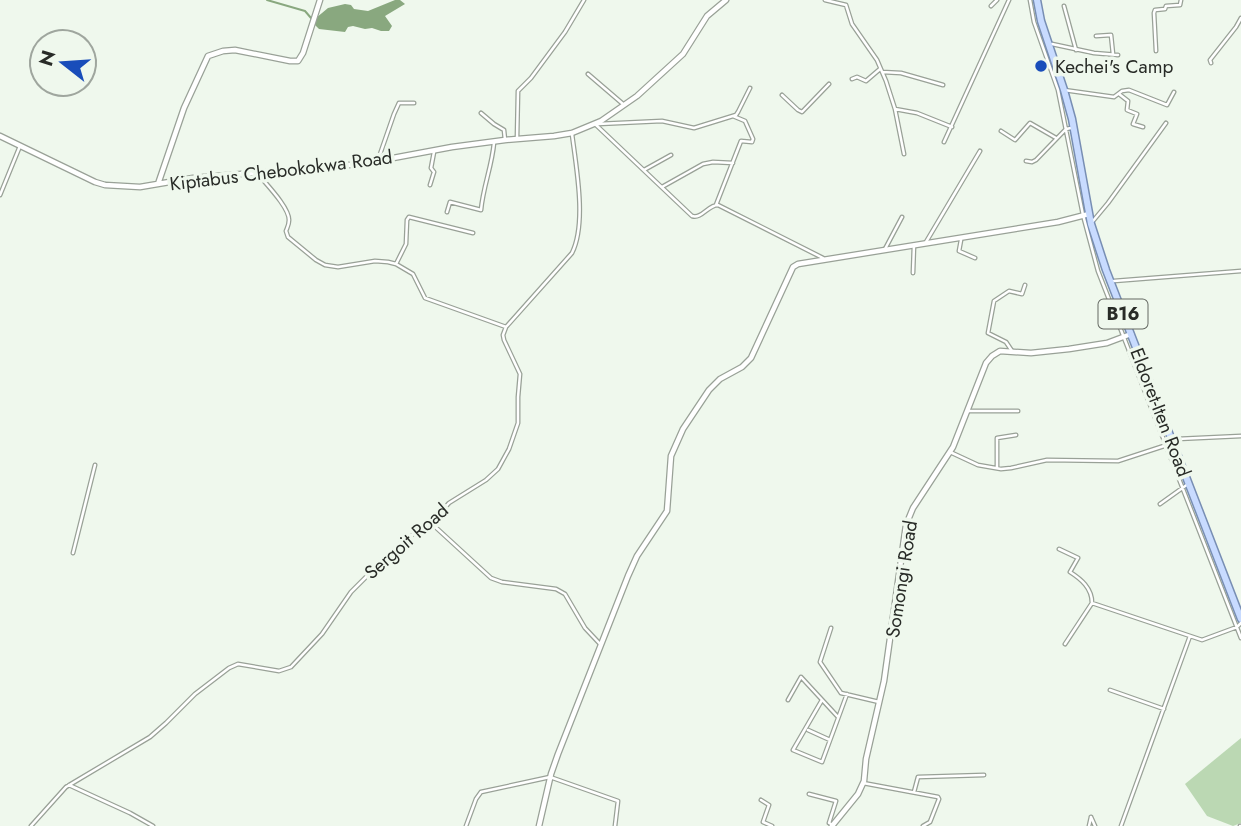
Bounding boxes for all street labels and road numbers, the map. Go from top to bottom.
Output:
street label: Kiptabus Chebokokwa Road [168,143,394,198]
road number: B16 [1098,300,1148,328]
street label: Eldoret-Iten Road [1124,344,1198,481]
street label: Sergoit Road [358,497,454,586]
street label: Somongi Road [879,518,924,640]

